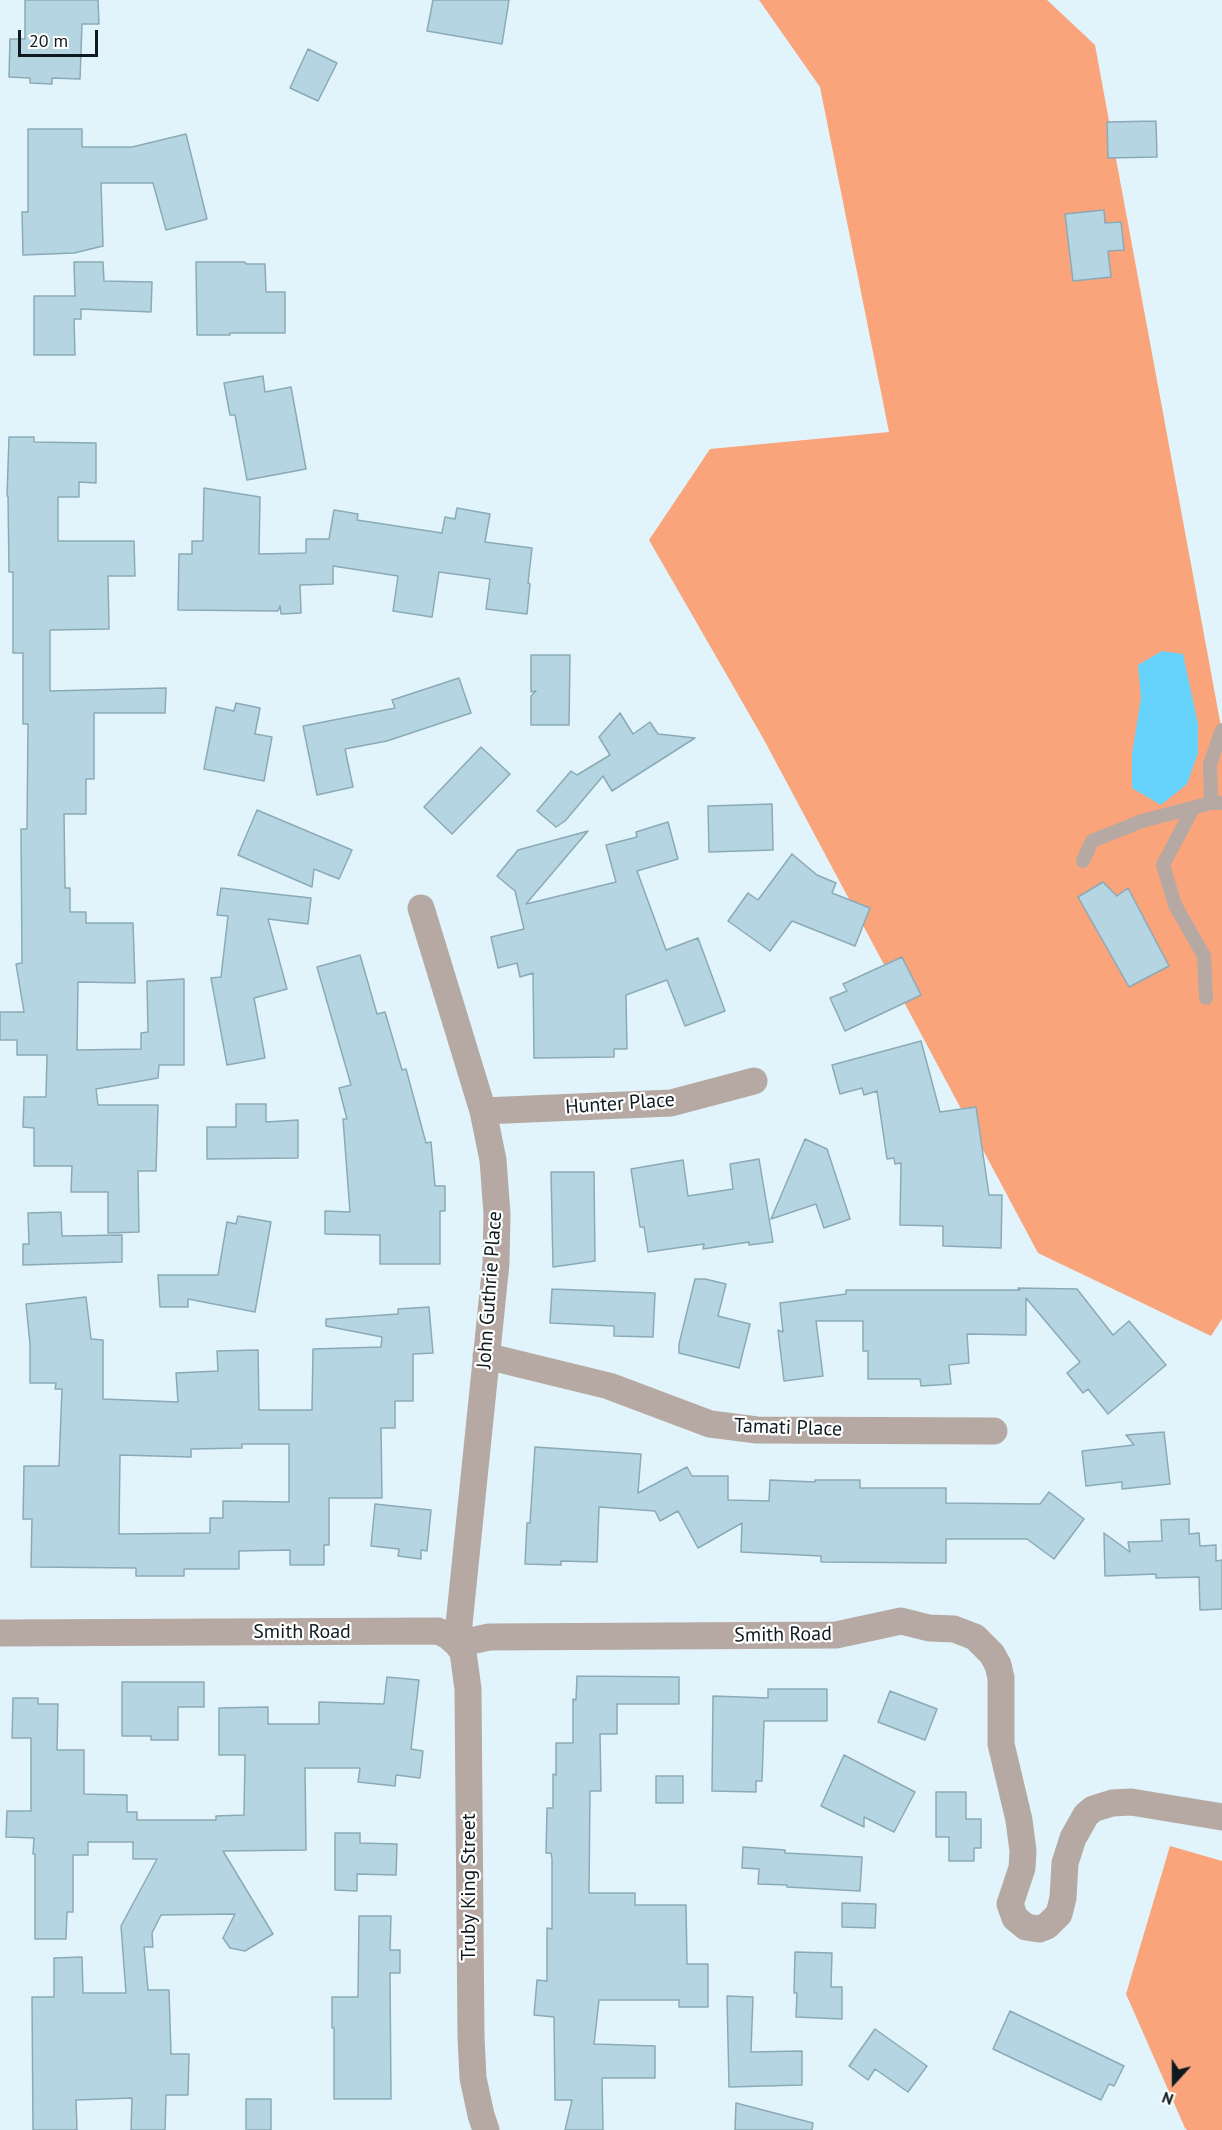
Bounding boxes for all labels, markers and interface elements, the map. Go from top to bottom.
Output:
scale bar [21,18,100,56]
text: 20 m [29,29,68,52]
street label: Hunter Place [564,1088,676,1120]
street label: John Guthrie Place [473,1210,507,1370]
street label: Tamati Place [734,1414,842,1442]
street label: Smith Road [253,1620,351,1644]
street label: Smith Road [734,1622,832,1648]
street label: Truby King Street [457,1813,481,1961]
north arrow [1144,2052,1204,2112]
text: N [1159,2088,1176,2110]

